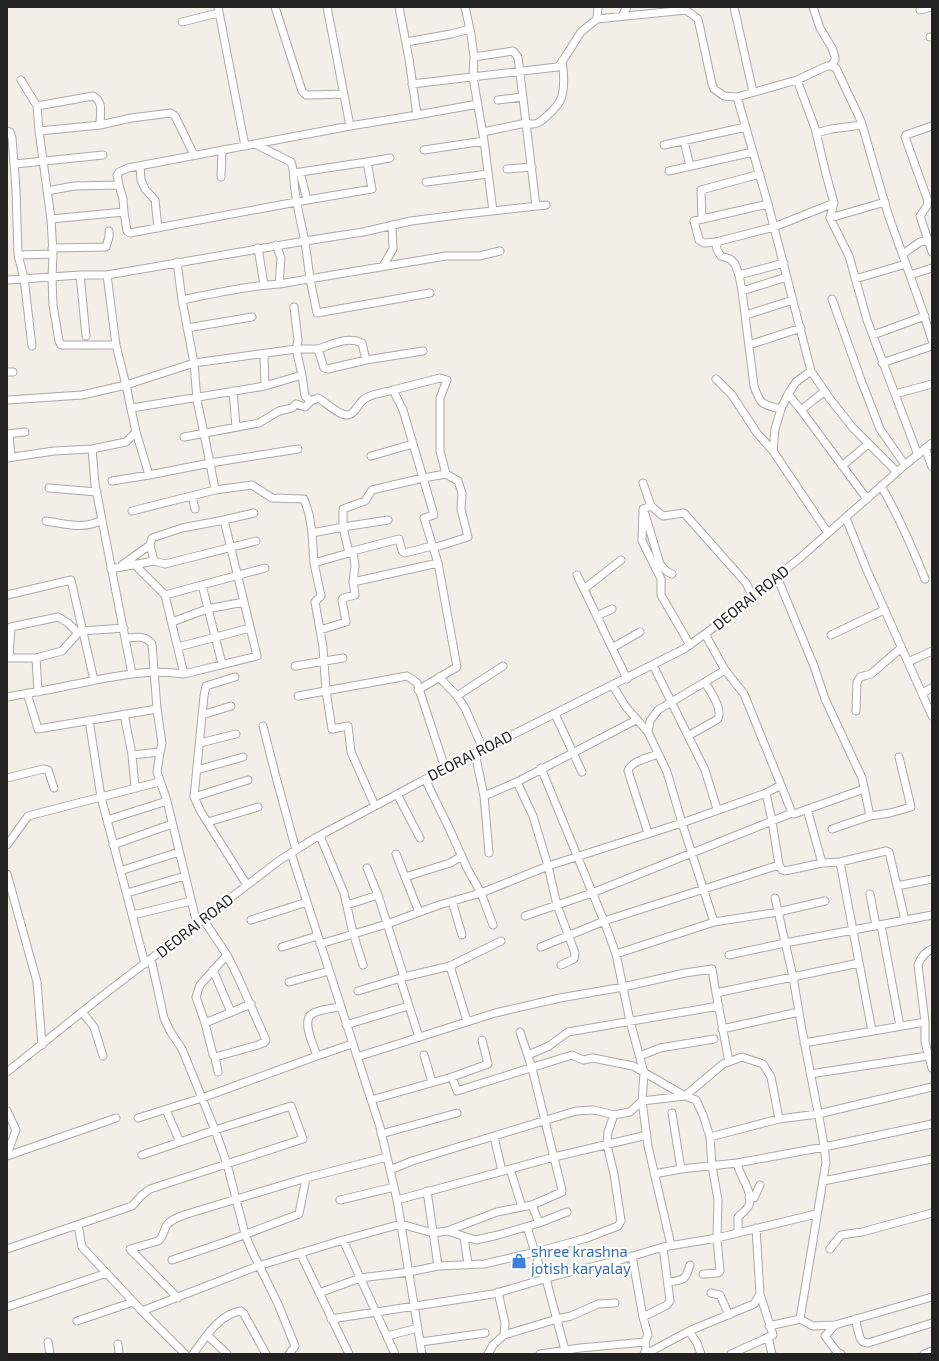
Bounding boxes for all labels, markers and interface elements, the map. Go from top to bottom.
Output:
street label: DEORAI ROAD [709,561,792,633]
street label: DEORAI ROAD [424,726,515,784]
street label: DEORAI ROAD [152,890,236,961]
place label: shree krashna jotish karyalay [531,1242,631,1278]
shop icon: shree krashna jotish karyalay [510,1252,528,1270]

